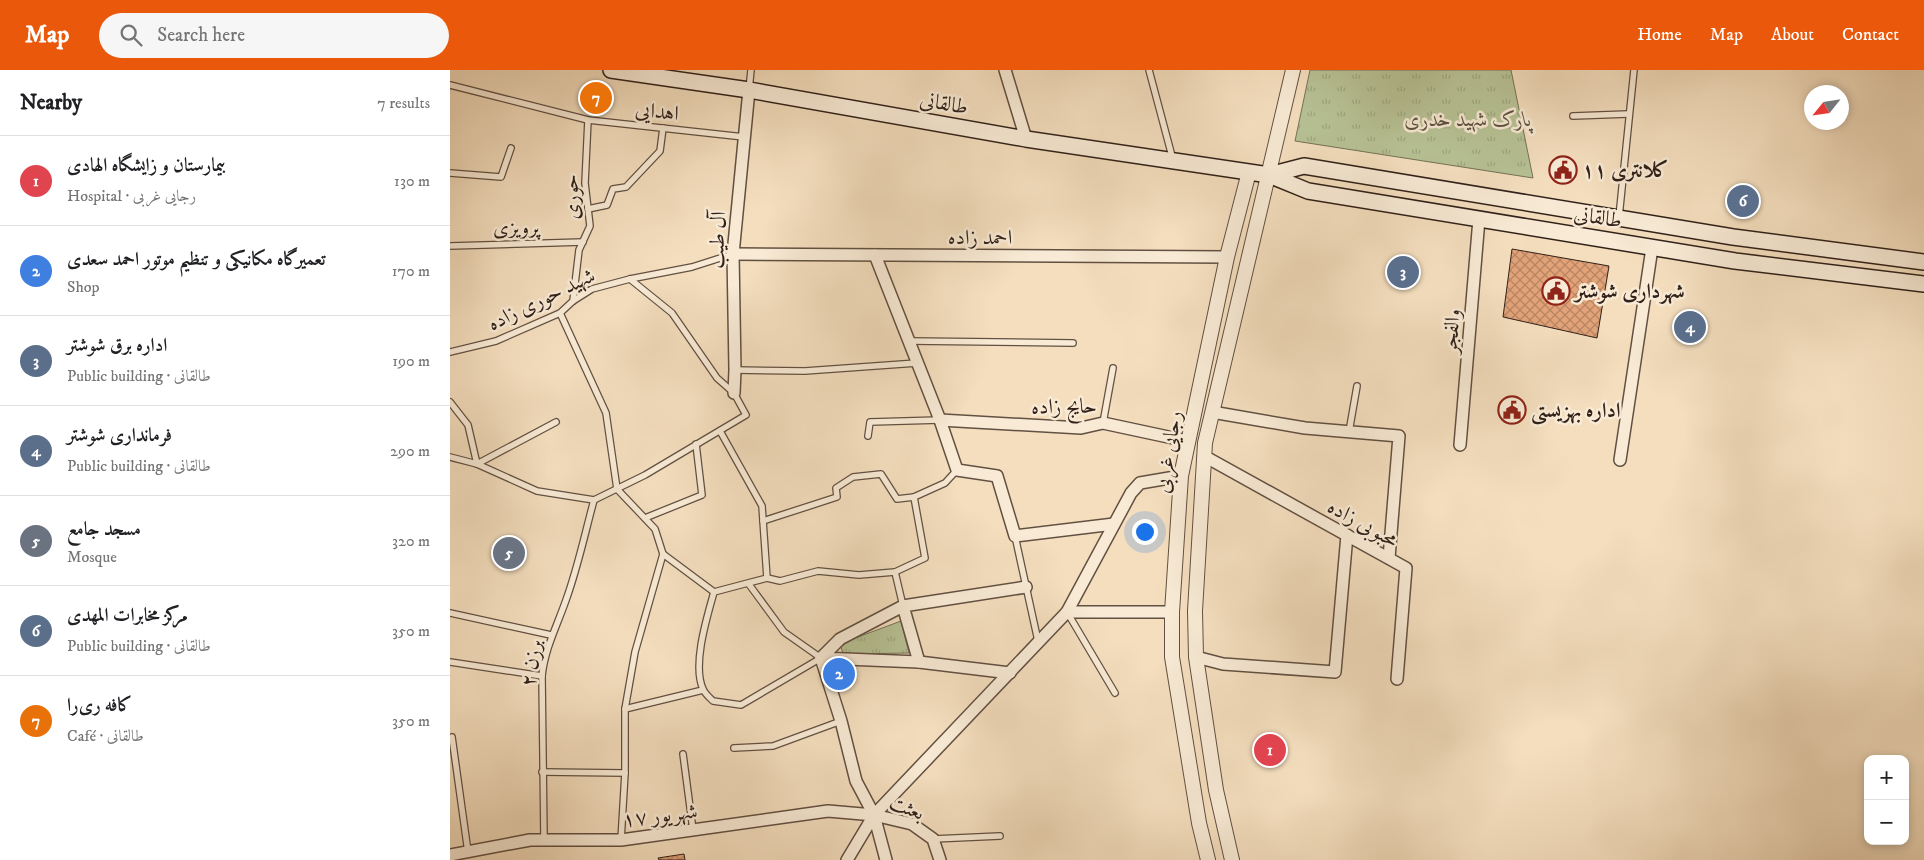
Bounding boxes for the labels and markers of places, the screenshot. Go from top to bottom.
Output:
pin: 7 [580,79,612,117]
public building icon: کلانتری ۱۱ [1548,155,1578,185]
place label: کلانتری ۱۱ [1582,158,1669,184]
pin: 6 [1727,182,1759,220]
pin: 3 [1387,253,1419,291]
public building icon: شهرداری شوشتر [1541,276,1571,306]
place label: شهرداری شوشتر [1573,279,1685,305]
pin: 4 [1674,308,1706,346]
public building icon: اداره بهزیستی [1497,395,1527,425]
place label: اداره بهزیستی [1531,398,1621,425]
pin: 5 [493,534,525,572]
pin: 2 [823,655,855,693]
pin: 1 [1254,731,1286,769]

